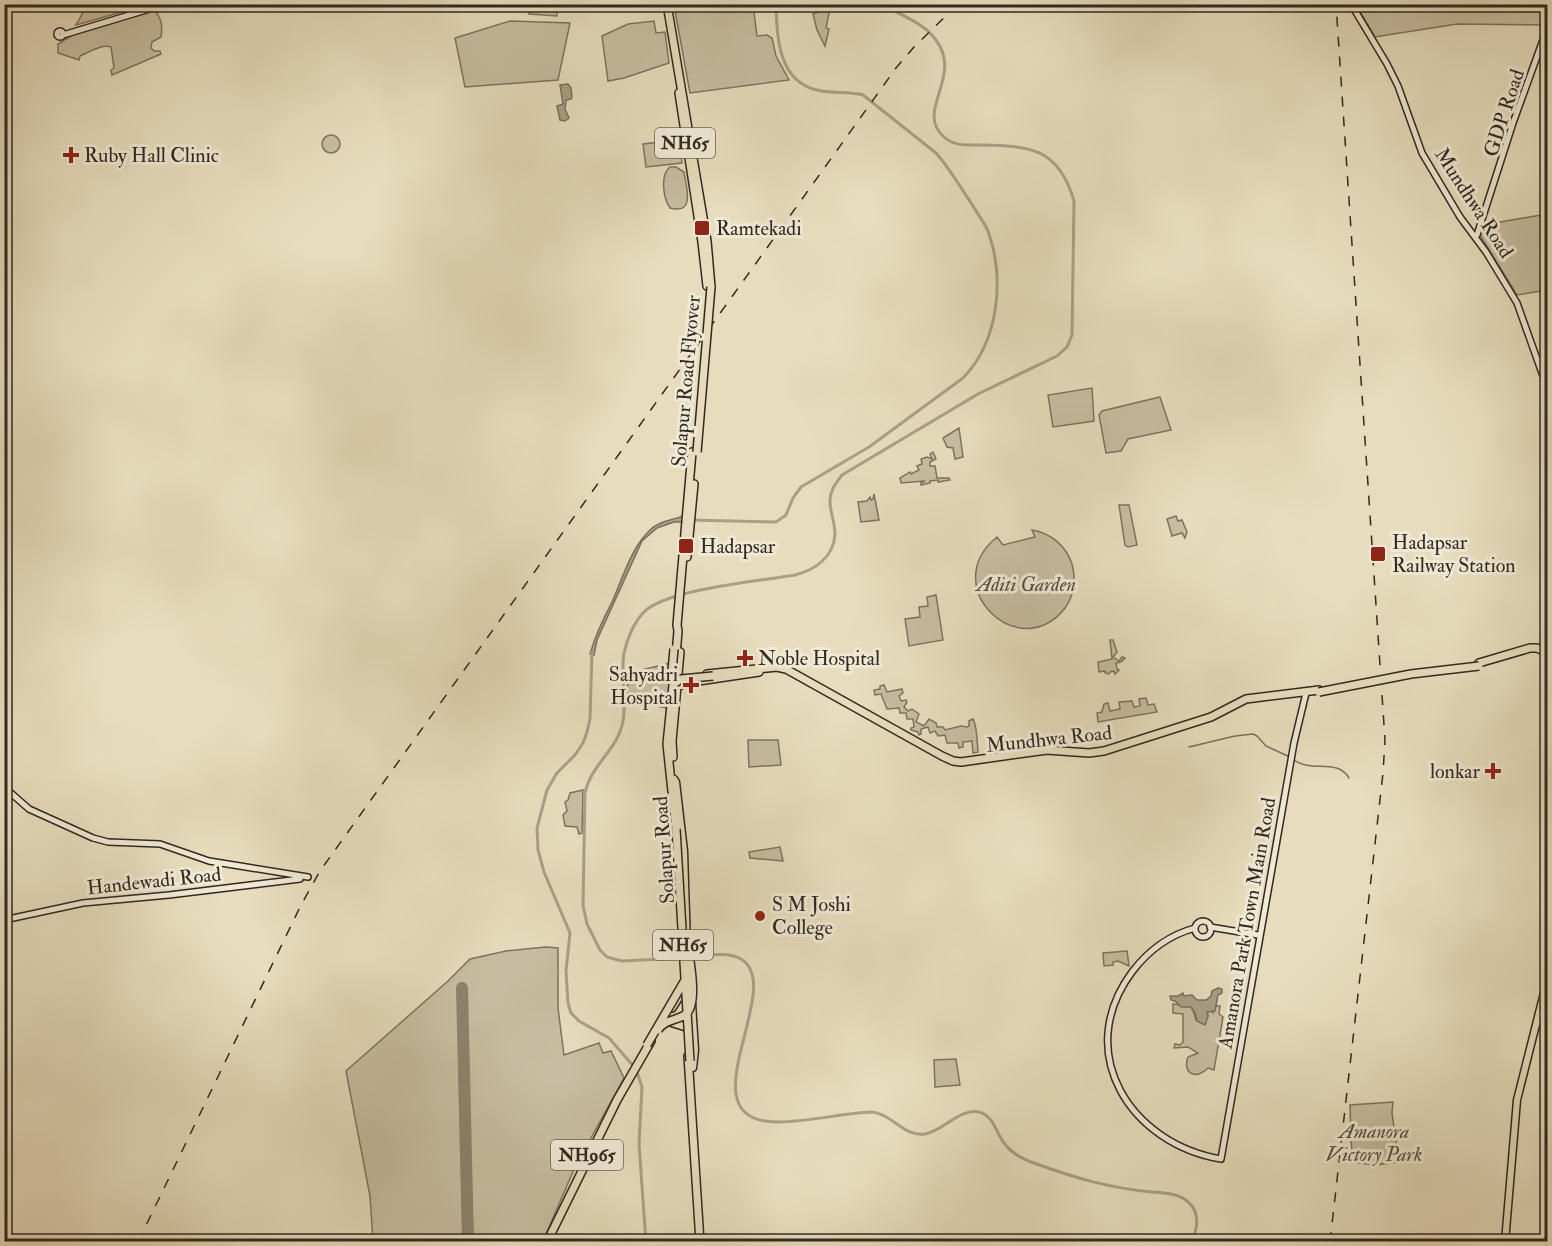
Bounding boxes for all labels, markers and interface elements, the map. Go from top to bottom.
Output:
street label: GDP Road [1478,66,1530,160]
road number: NH65 [655,128,715,158]
place label: Ruby Hall Clinic [84,143,219,168]
street label: Mundhwa Road [1429,143,1519,263]
marker: Ruby Hall Clinic [62,146,80,164]
place label: Ramtekadi [716,216,802,241]
marker: Ramtekadi [693,219,711,237]
street label: Solapur Road Flyover [666,294,707,468]
place label: Hadapsar Railway Station [1392,530,1516,578]
place label: Hadapsar [700,534,776,560]
marker: Hadapsar [677,537,695,555]
marker: Hadapsar Railway Station [1369,545,1387,563]
park label: Aditi Garden [974,572,1076,597]
place label: Noble Hospital [758,646,880,672]
marker: Noble Hospital [736,649,754,667]
place label: Sahyadri Hospital [609,662,678,711]
marker: Sahyadri Hospital [682,676,700,694]
street label: Mundhwa Road [985,720,1113,758]
place label: lonkar [1430,759,1481,784]
marker: lonkar [1484,762,1502,780]
street label: Solapur Road [648,795,681,905]
street label: Amanora Park Town Main Road [1212,795,1281,1052]
street label: Handewadi Road [86,862,222,900]
place label: S M Joshi College [772,892,851,940]
marker: S M Joshi College [753,909,767,923]
road number: NH65 [653,930,713,960]
park label: Amanora Victory Park [1326,1119,1422,1167]
road number: NH965 [551,1140,623,1170]

